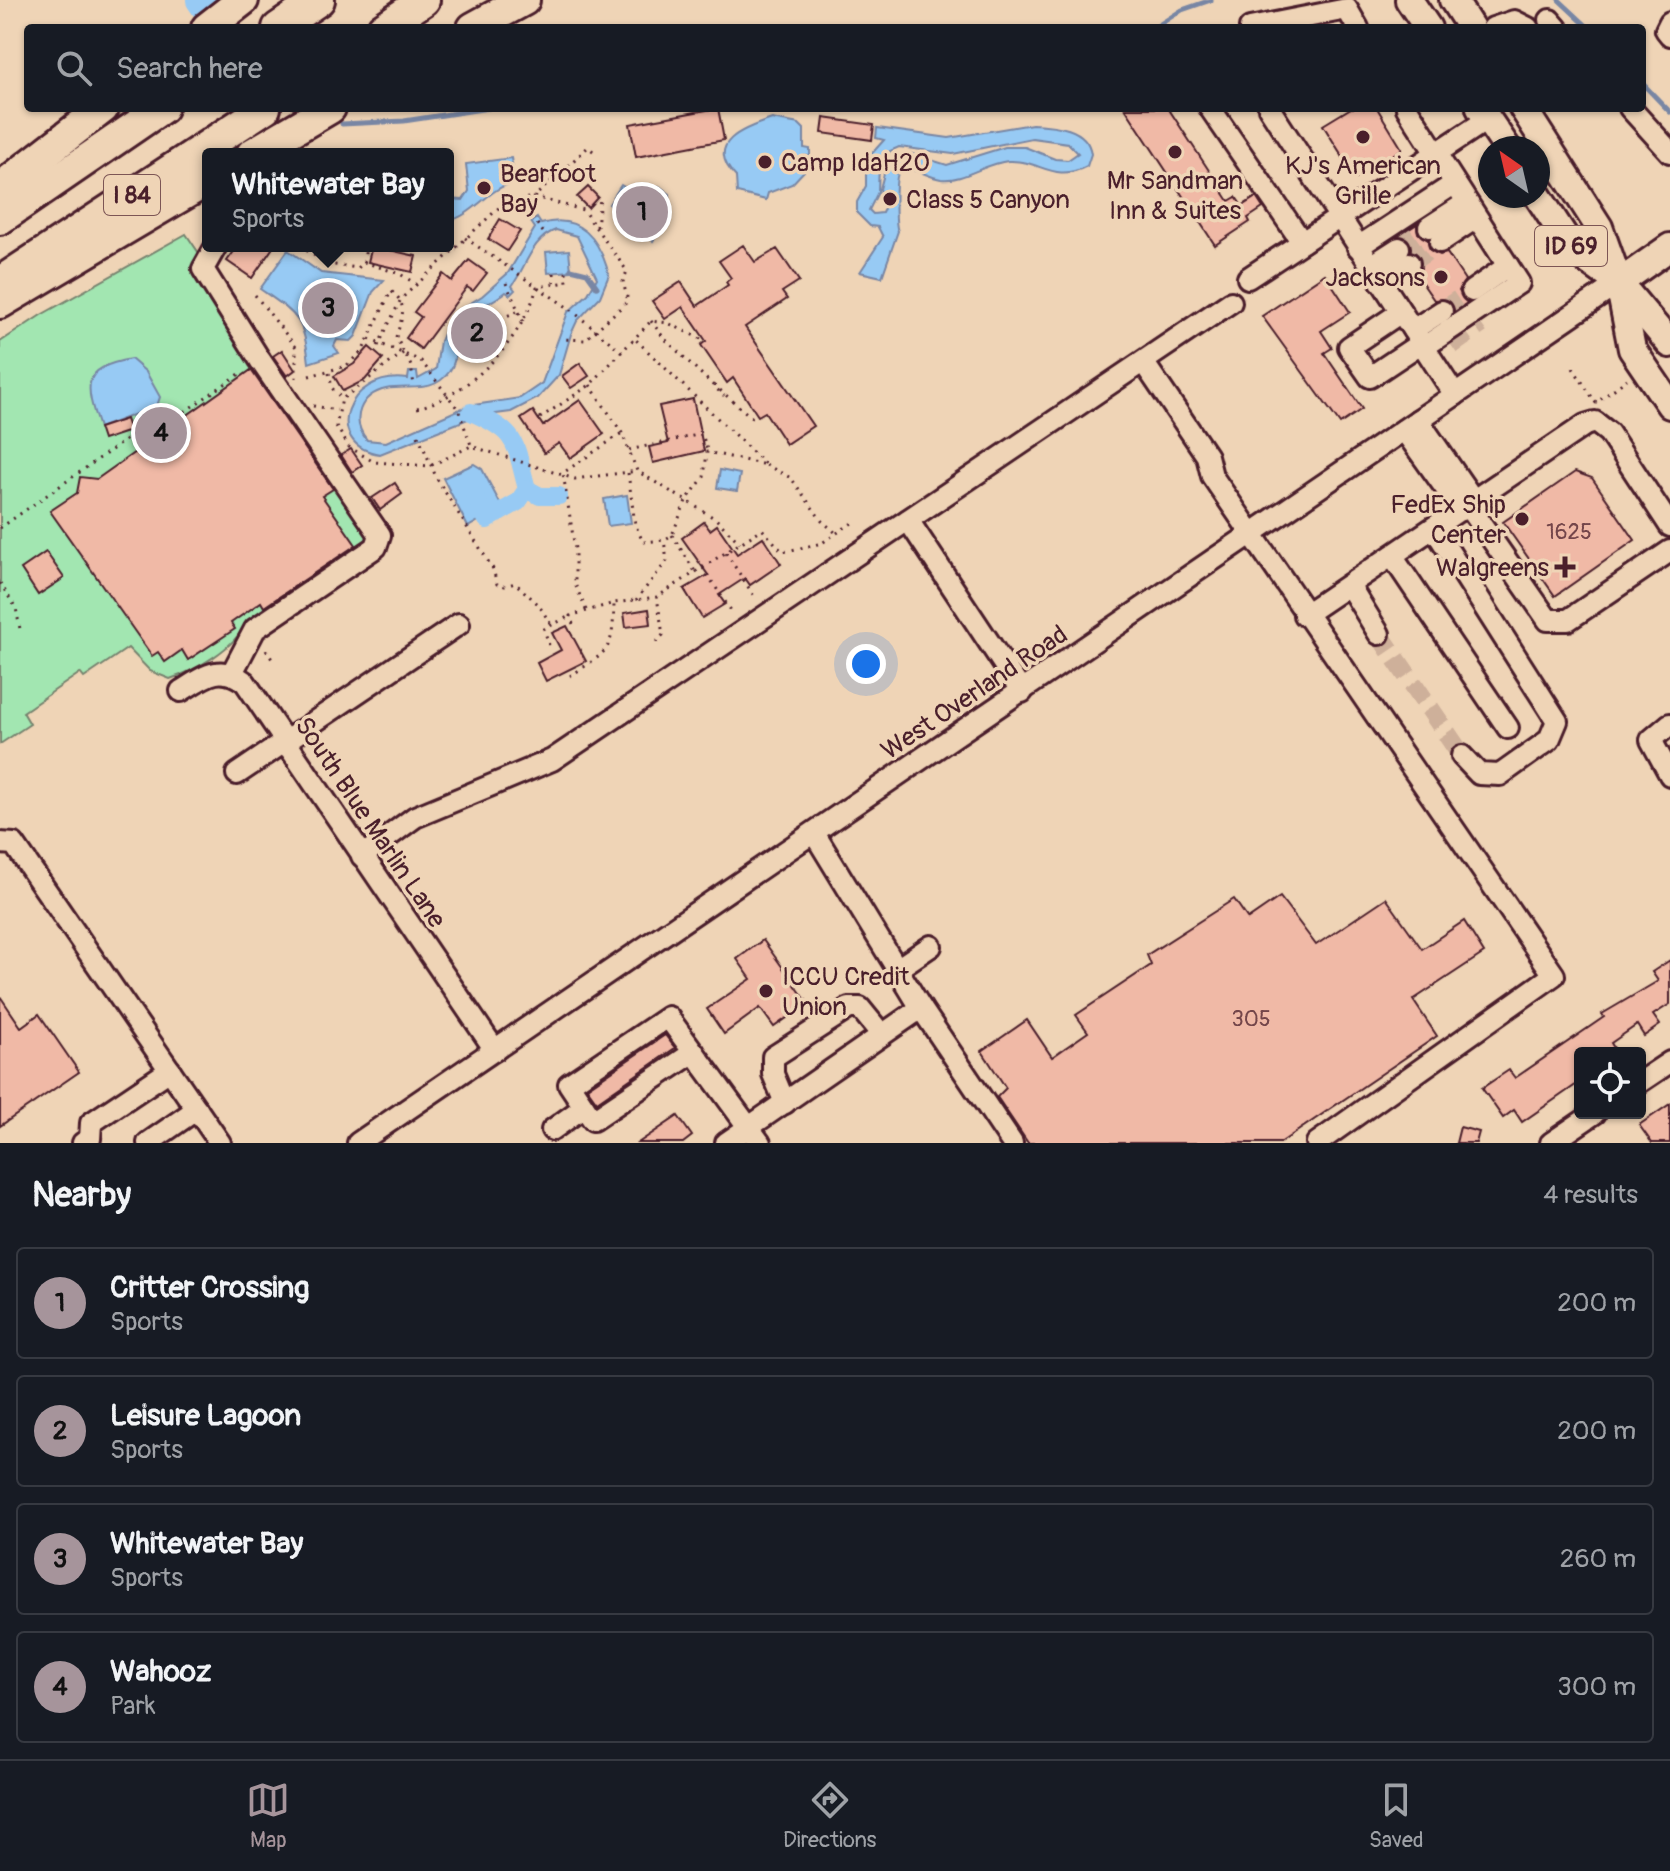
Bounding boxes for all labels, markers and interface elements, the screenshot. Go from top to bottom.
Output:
search box [24,24,1646,112]
icon: search [52,46,96,90]
text: Search here [116,50,263,87]
marker: KJ's American Grille [1354,128,1372,146]
north arrow [1478,136,1550,208]
marker: Mr Sandman Inn & Suites [1166,143,1184,161]
place label: Camp IdaH2O [781,147,930,179]
popup [202,148,454,252]
place label: KJ's American Grille [1285,150,1441,212]
marker: Camp IdaH2O [756,153,774,171]
place label: Bearfoot Bay [500,158,597,220]
place label: Mr Sandman Inn & Suites [1107,165,1243,227]
text: Whitewater Bay [231,166,425,203]
road number: I 84 [104,175,160,215]
marker: Bearfoot Bay [475,179,493,197]
pin: 1 [616,182,668,242]
place label: Class 5 Canyon [906,184,1070,216]
marker: Class 5 Canyon [881,190,899,208]
text: Sports [231,203,304,235]
road number: ID 69 [1535,226,1607,266]
place label: Jacksons [1325,262,1425,294]
marker: Jacksons [1432,268,1450,286]
pin: 3 [302,278,354,338]
pin: 2 [451,303,503,363]
pin: 4 [135,403,187,463]
place label: FedEx Ship Center [1390,489,1507,551]
marker: FedEx Ship Center [1513,510,1531,528]
house number: 1625 [1546,518,1592,546]
place label: Walgreens [1436,552,1549,584]
marker: Walgreens [1556,558,1574,576]
street label: West Overland Road [875,619,1074,767]
your location [846,644,886,684]
street label: South Blue Marlin Lane [288,711,453,934]
place label: ICCU Credit Union [782,961,910,1023]
marker: ICCU Credit Union [757,982,775,1000]
house number: 305 [1231,1005,1271,1033]
map controls [1574,1047,1646,1119]
button: locate [1574,1047,1646,1119]
text: Nearby [32,1174,131,1217]
text: 4 results [1543,1179,1638,1211]
text: Critter Crossing [110,1269,309,1306]
text: 1 [55,1287,65,1319]
text: 200 m [1557,1287,1636,1319]
text: Sports [110,1306,183,1338]
text: Leisure Lagoon [110,1397,301,1434]
text: 2 [53,1415,67,1447]
text: 200 m [1557,1415,1636,1447]
text: Sports [110,1434,183,1466]
text: Whitewater Bay [110,1525,303,1562]
text: 3 [53,1543,67,1575]
text: 260 m [1560,1543,1636,1575]
text: Sports [110,1562,183,1594]
text: Wahooz [110,1653,212,1690]
text: 4 [52,1671,68,1703]
text: 300 m [1557,1671,1636,1703]
text: Park [110,1690,156,1722]
tab: Map [246,1778,290,1854]
tab: Directions [783,1778,876,1854]
tab: Saved [1369,1778,1424,1854]

